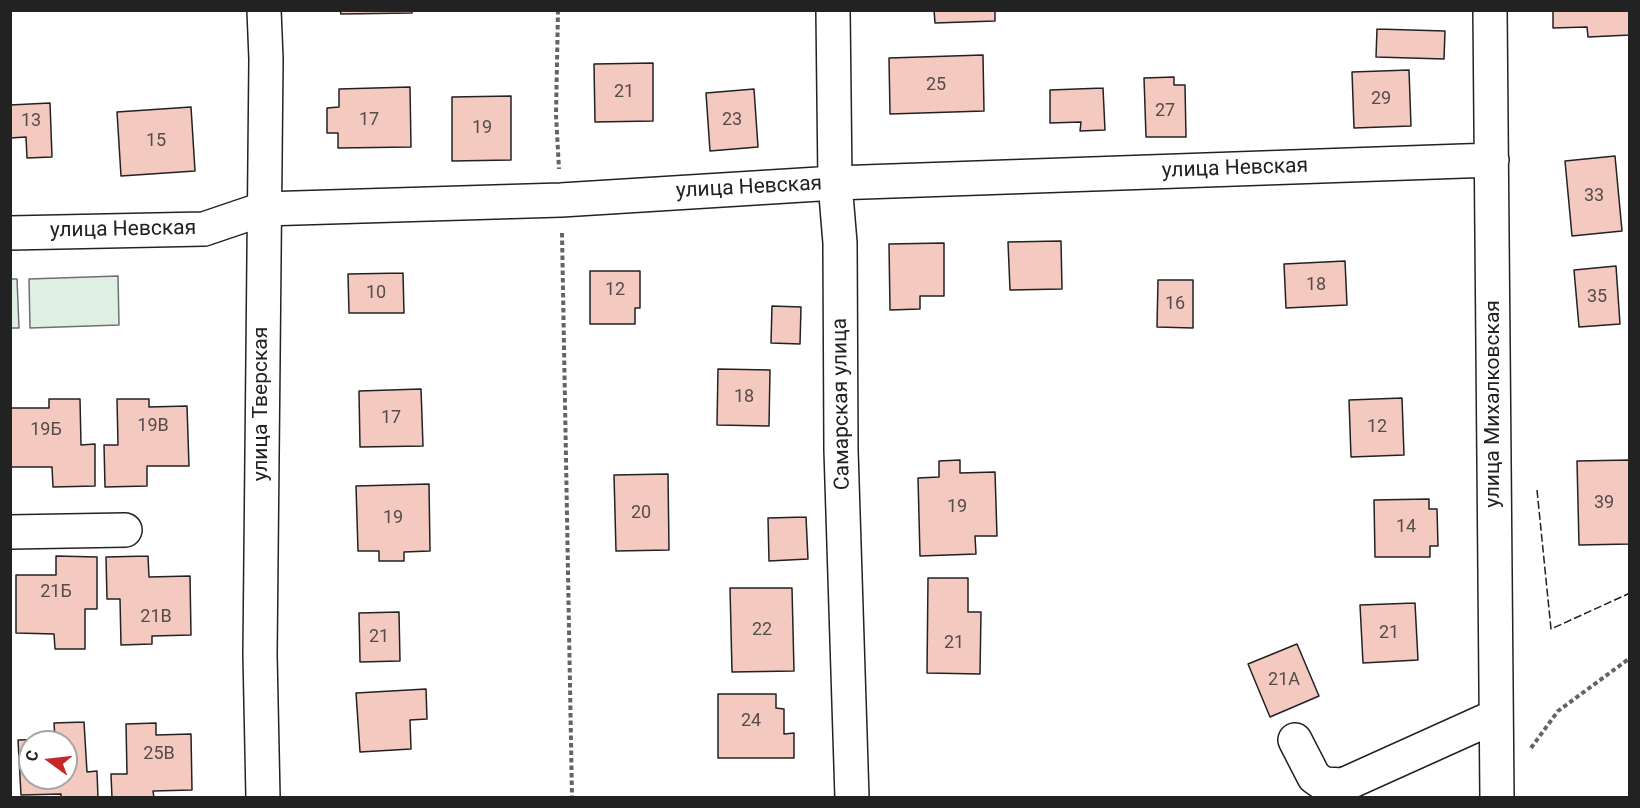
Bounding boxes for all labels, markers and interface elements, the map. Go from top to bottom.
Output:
house number: 25 [926,74,946,96]
house number: 21 [614,81,634,103]
house number: 29 [1371,88,1391,110]
house number: 27 [1155,100,1175,122]
house number: 17 [359,109,379,131]
house number: 23 [722,109,742,131]
house number: 13 [21,110,41,132]
house number: 19 [472,117,492,139]
house number: 15 [146,130,166,152]
street label: улица Невская [1161,154,1309,184]
street label: улица Невская [675,172,823,204]
house number: 33 [1584,185,1604,207]
street label: улица Невская [50,216,196,244]
house number: 18 [1306,274,1326,296]
house number: 12 [605,279,625,301]
house number: 10 [366,282,386,304]
house number: 35 [1587,286,1607,308]
house number: 16 [1165,293,1185,315]
street label: улица Михалковская [1481,300,1507,508]
street label: Самарская улица [828,318,856,490]
street label: улица Тверская [249,327,275,481]
house number: 18 [734,386,754,408]
house number: 17 [381,407,401,429]
house number: 19В [137,415,169,437]
house number: 12 [1367,416,1387,438]
house number: 19Б [30,419,62,441]
house number: 39 [1594,492,1614,514]
house number: 19 [947,496,967,518]
house number: 20 [631,502,651,524]
house number: 19 [383,507,403,529]
house number: 14 [1396,516,1416,538]
house number: 21Б [40,581,72,603]
house number: 21В [140,606,172,628]
house number: 22 [752,619,772,641]
house number: 21 [1379,622,1399,644]
house number: 21 [369,626,389,648]
house number: 21 [944,632,964,654]
house number: 21А [1268,669,1300,691]
house number: 24 [741,710,761,732]
north arrow [18,730,78,790]
house number: 25В [143,743,175,765]
text: С [22,748,43,763]

